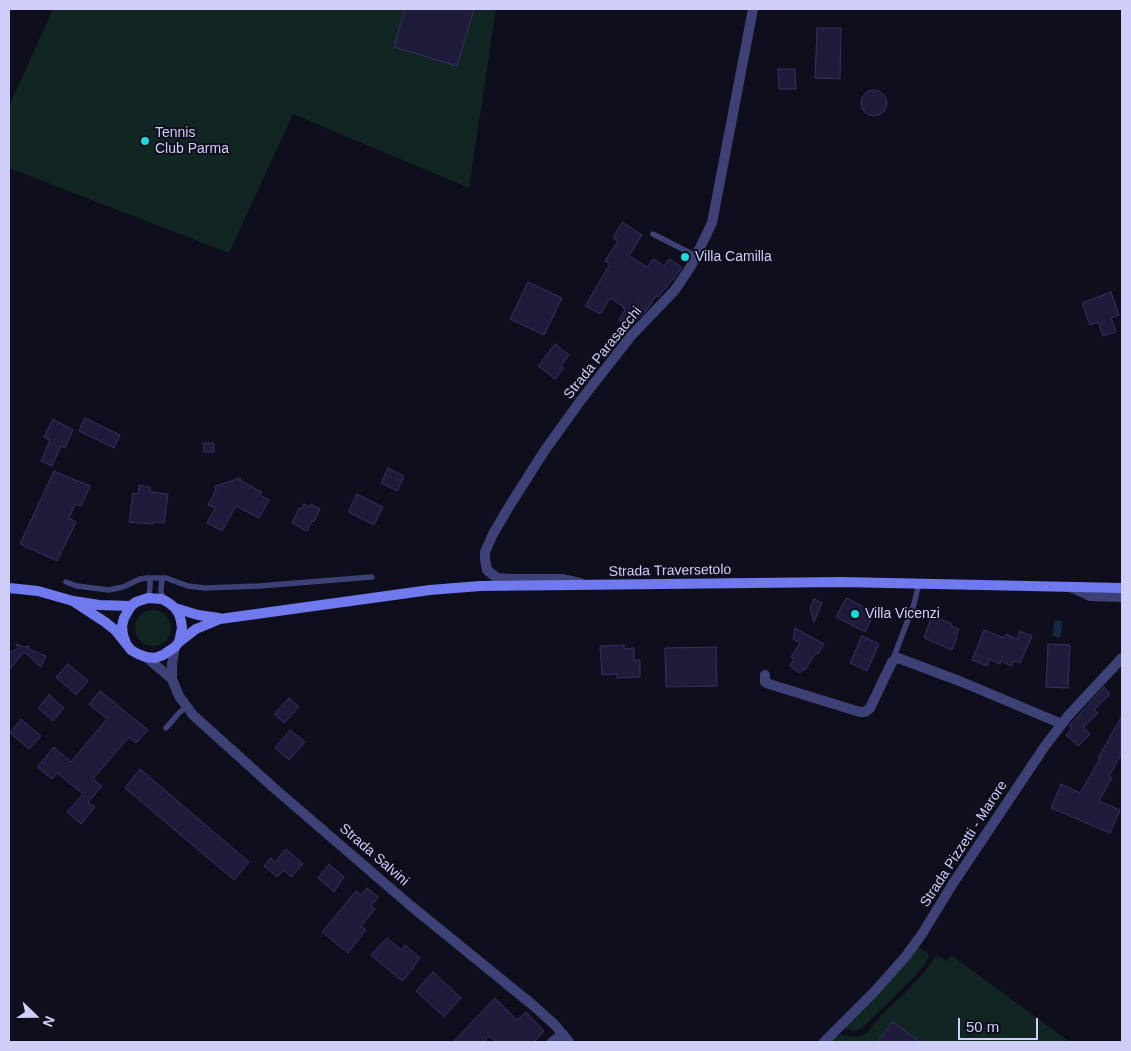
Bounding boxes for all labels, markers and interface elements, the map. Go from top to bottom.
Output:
place label: Tennis Club Parma [155,125,229,158]
marker: Tennis Club Parma [139,135,151,147]
place label: Villa Camilla [695,249,772,265]
marker: Villa Camilla [679,251,691,263]
street label: Strada Parasacchi [560,303,646,403]
street label: Strada Traversetolo [609,562,731,580]
place label: Villa Vicenzi [865,606,940,622]
marker: Villa Vicenzi [849,608,861,620]
street label: Strada Pizzetti - Marore [917,778,1011,910]
street label: Strada Salvini [336,820,412,890]
north arrow [10,991,60,1041]
scale bar [961,1008,1041,1040]
text: N [40,1014,58,1029]
text: 50 m [966,1018,999,1035]

